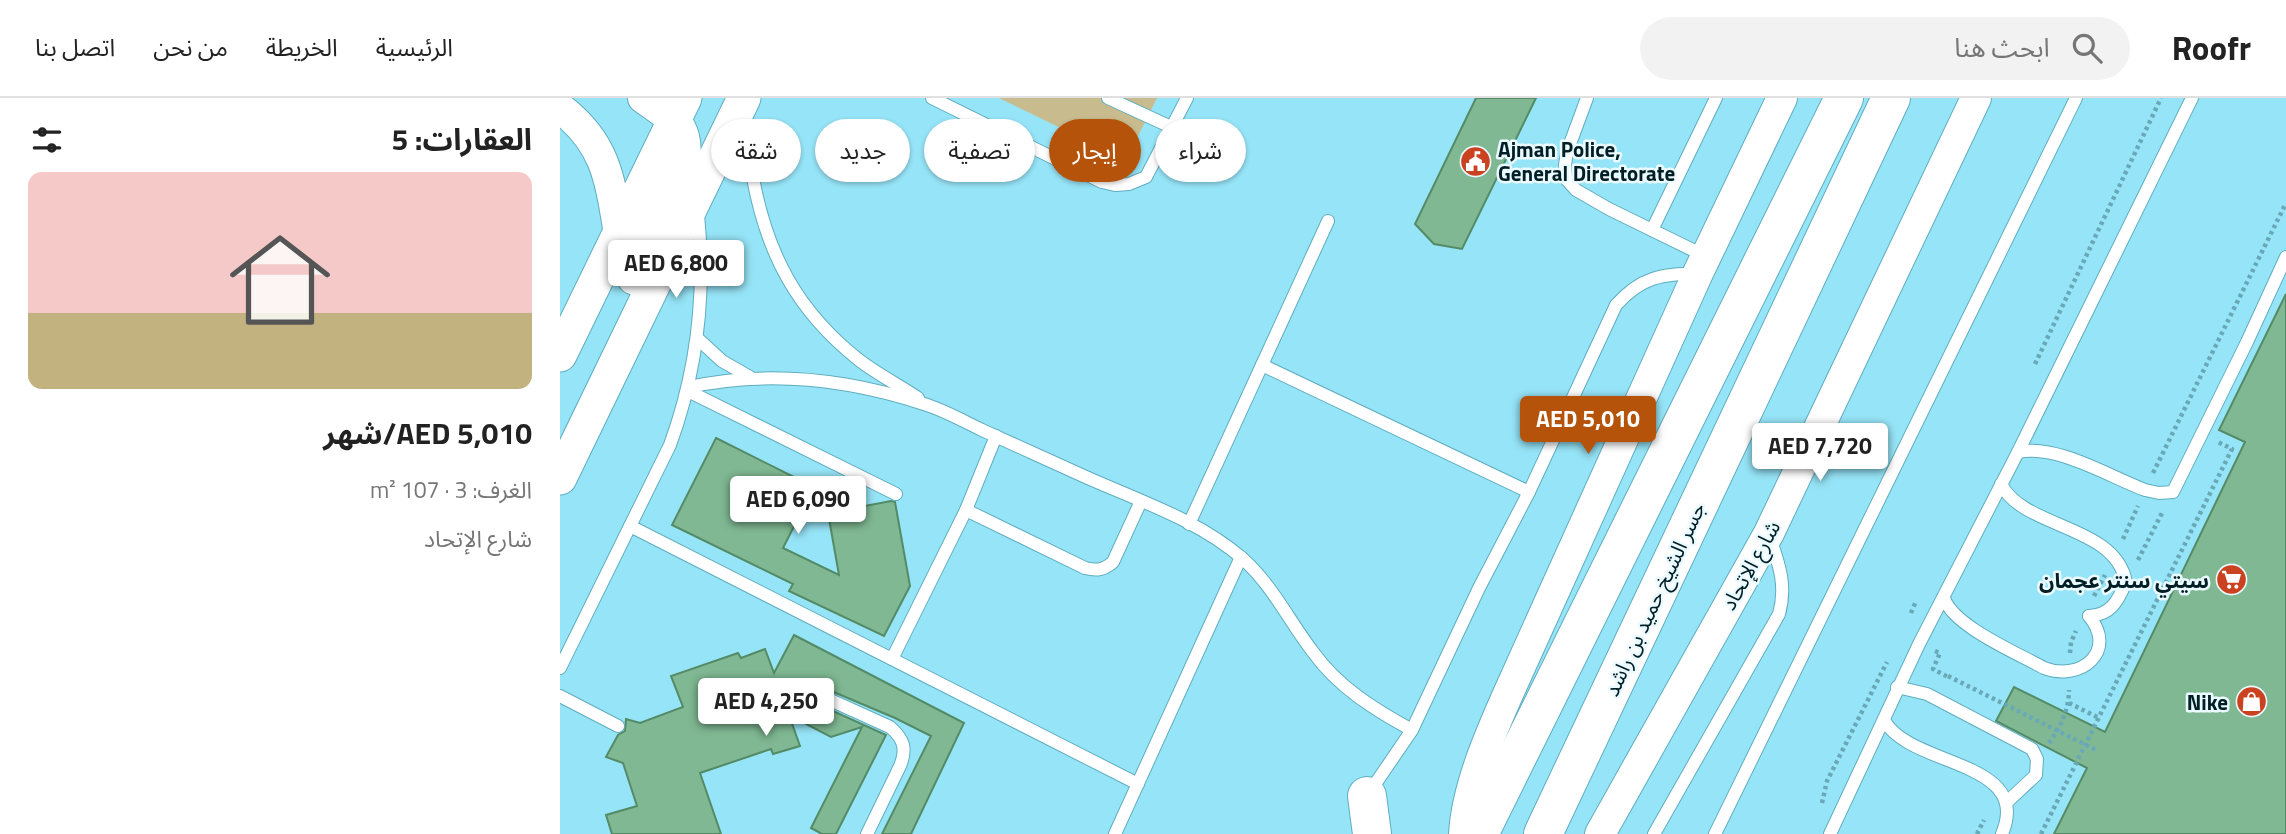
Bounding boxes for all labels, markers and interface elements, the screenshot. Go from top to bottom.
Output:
search box [1640,17,2130,80]
text: Roofr [2172,23,2251,73]
text: ابحث هنا [1954,28,2050,67]
text: اتصل بنا [35,29,115,65]
text: من نحن [153,29,228,65]
text: الخريطة [266,29,338,65]
text: الرئيسية [376,29,453,65]
icon: search [2068,29,2106,67]
text: العقارات: 5 [391,116,532,162]
chip: شقة [711,119,801,182]
chip: جديد [815,119,910,182]
chip: تصفية [924,119,1035,182]
chip: إيجار [1049,119,1141,182]
chip: شراء [1155,119,1246,182]
icon: filters [28,121,66,159]
place label: Ajman Police, General Directorate [1498,133,1675,189]
public building icon: Ajman Police, General Directorate [1458,144,1492,178]
icon: home [217,217,343,343]
pin: AED 6,800 [596,240,756,300]
text: AED 6,800 [624,245,728,280]
pin: AED 5,010 [1508,396,1668,456]
text: AED 5,010 [1536,401,1640,436]
text: AED 5,010/شهر [323,410,532,456]
pin: AED 7,720 [1740,424,1900,483]
text: AED 7,720 [1768,428,1872,463]
text: الغرف: 3 · 107 m² [370,472,532,507]
pin: AED 6,090 [718,476,878,536]
text: AED 6,090 [746,481,850,516]
street label: جسر الشيخ حميد بن راشد [1595,497,1713,701]
street label: شارع الإتحاد [1712,514,1788,616]
text: شارع الإتحاد [424,521,532,556]
supermarket icon: سيتي سنتر عجمان [2215,563,2249,597]
place label: سيتي سنتر عجمان [2039,564,2209,598]
pin: AED 4,250 [686,678,846,738]
text: AED 4,250 [714,683,818,718]
shop icon: Nike [2234,685,2268,719]
place label: Nike [2187,686,2228,718]

